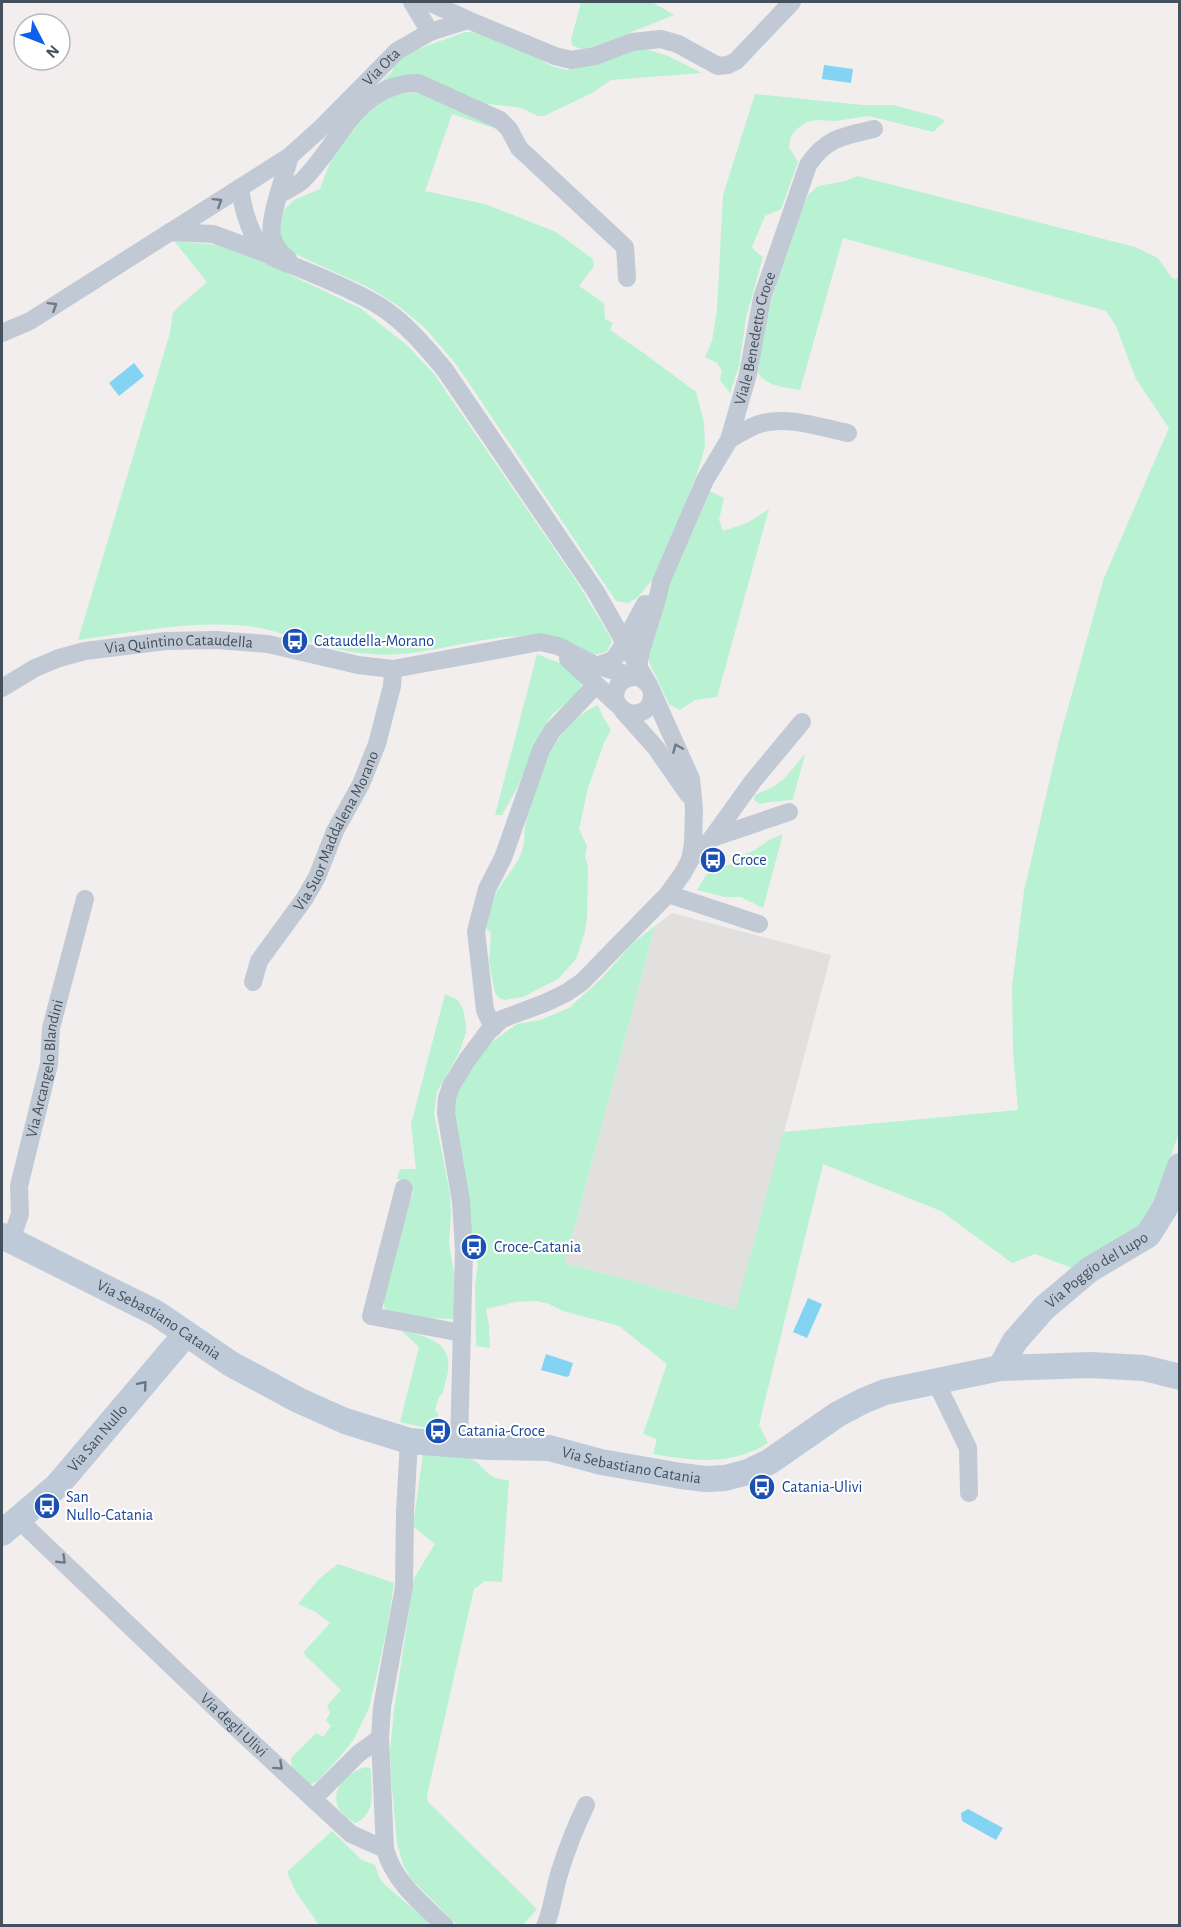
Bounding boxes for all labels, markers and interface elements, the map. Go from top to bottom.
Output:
north arrow [12,12,72,72]
text: N [43,42,62,61]
street label: Via Ota [360,45,403,89]
one-way arrow [212,197,222,209]
street label: Viale Benedetto Croce [732,269,779,407]
one-way arrow [47,302,57,314]
bus stop icon: Cataudella-Morano [280,626,310,656]
street label: Via Quintino Cataudella [104,632,254,656]
place label: Cataudella-Morano [314,633,434,649]
one-way arrow [672,743,684,754]
street label: Via Suor Maddalena Morano [290,748,381,914]
bus stop icon: Croce [698,845,728,875]
place label: Croce [732,852,767,868]
street label: Via Arcangelo Blandini [23,998,66,1139]
street label: Via Poggio del Lupo [1042,1229,1151,1311]
bus stop icon: Croce-Catania [459,1232,489,1262]
place label: Croce-Catania [494,1239,581,1255]
street label: Via Sebastiano Catania [94,1277,224,1363]
one-way arrow [136,1381,147,1392]
street label: Via San Nullo [65,1401,131,1475]
bus stop icon: Catania-Croce [423,1416,453,1446]
place label: Catania-Croce [458,1423,545,1439]
street label: Via Sebastiano Catania [560,1444,702,1486]
bus stop icon: Catania-Ulivi [747,1472,777,1502]
place label: Catania-Ulivi [782,1479,862,1495]
place label: San Nullo-Catania [66,1489,153,1523]
bus stop icon: San Nullo-Catania [32,1491,62,1521]
one-way arrow [55,1553,65,1564]
street label: Via degli Ulivi [197,1690,270,1760]
one-way arrow [273,1759,283,1770]

